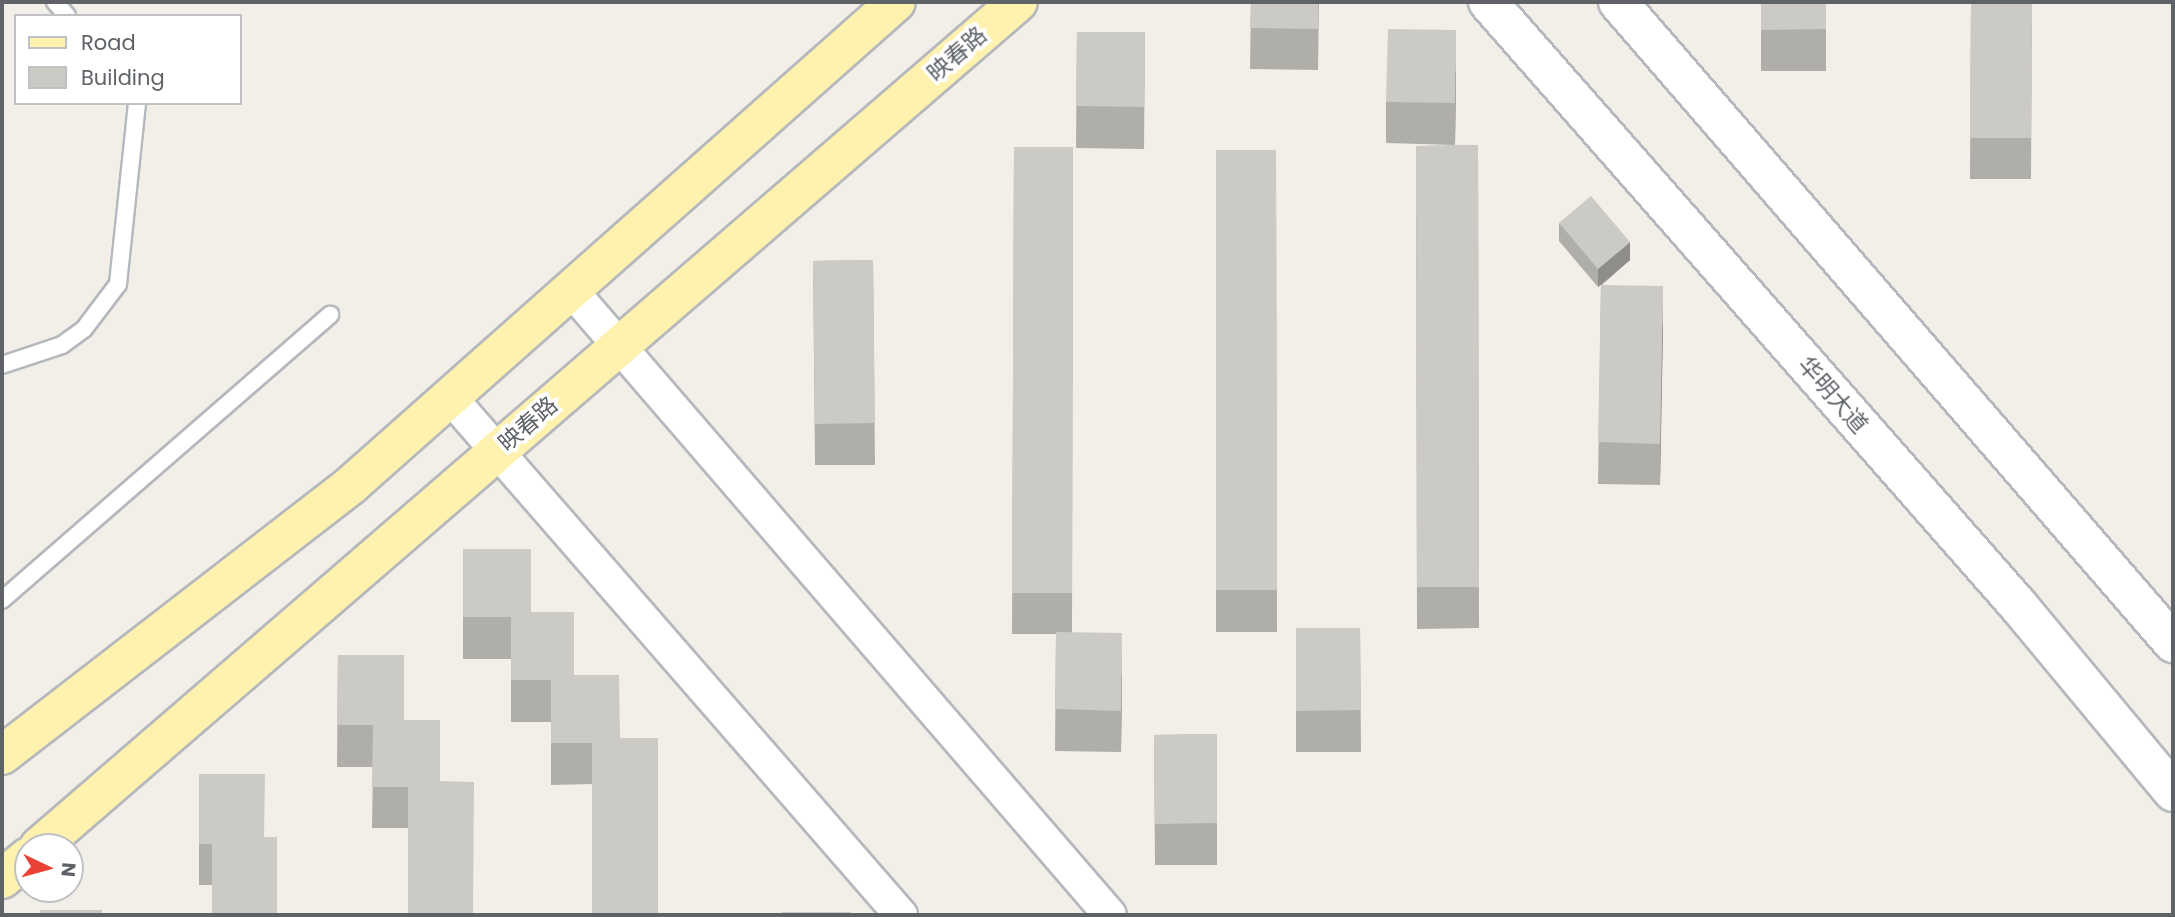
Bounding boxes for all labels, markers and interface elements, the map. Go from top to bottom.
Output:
legend [14,14,242,105]
street label: 映春路 [922,21,992,87]
text: Road [81,28,136,57]
text: Building [81,63,165,92]
street label: 华明大道 [1792,351,1874,439]
street label: 映春路 [493,391,563,457]
north arrow [14,833,84,903]
text: N [54,861,82,878]

